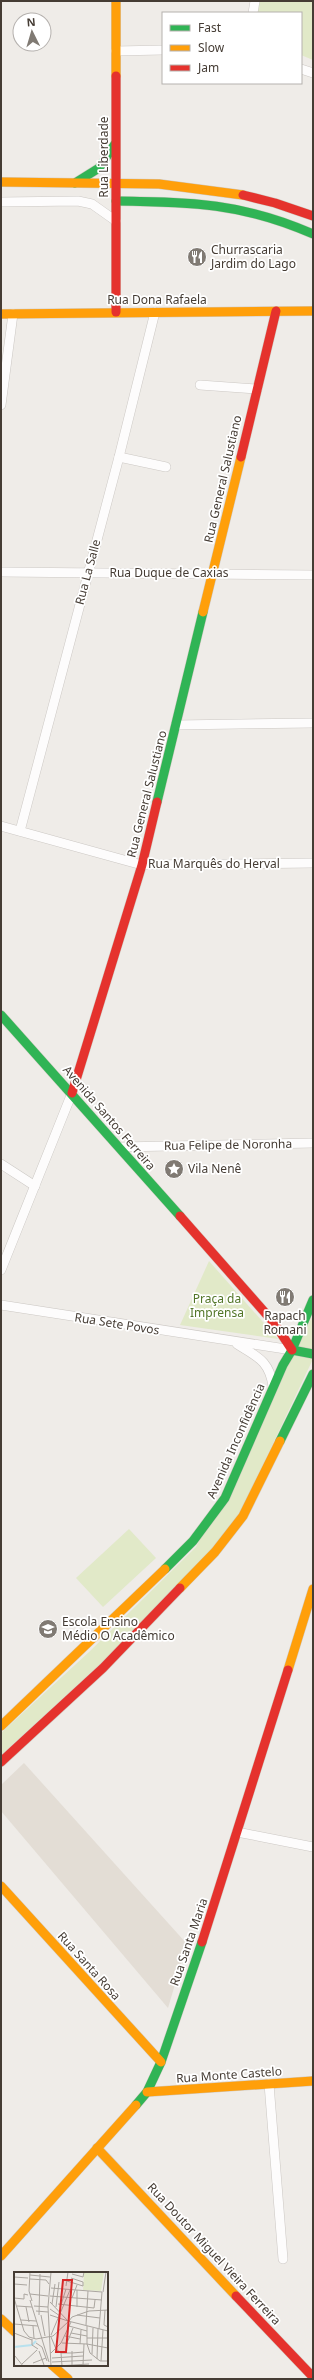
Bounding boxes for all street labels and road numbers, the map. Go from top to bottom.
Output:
street label: Rua Liberdade [95,116,112,198]
street label: Rua Dona Rafaela [107,291,207,308]
street label: Rua General Salustiano [200,413,245,544]
street label: Rua La Salle [71,537,104,607]
street label: Rua Duque de Caxias [109,564,229,581]
street label: Rua General Salustiano [122,729,171,859]
street label: Rua Marquês do Herval [148,855,280,872]
street label: Avenida Santos Ferreira [59,1062,160,1174]
street label: Rua Felipe de Noronha [164,1135,292,1154]
street label: Rua Sete Povos [73,1308,161,1339]
street label: Avenida Inconfidência [202,1380,269,1501]
street label: Rua Santa Maria [166,1896,212,1988]
street label: Rua Santa Rosa [54,1928,125,2004]
street label: Rua Monte Castelo [175,2062,282,2087]
street label: Rua Doutor Miguel Vieira Ferreira [144,2179,285,2328]

